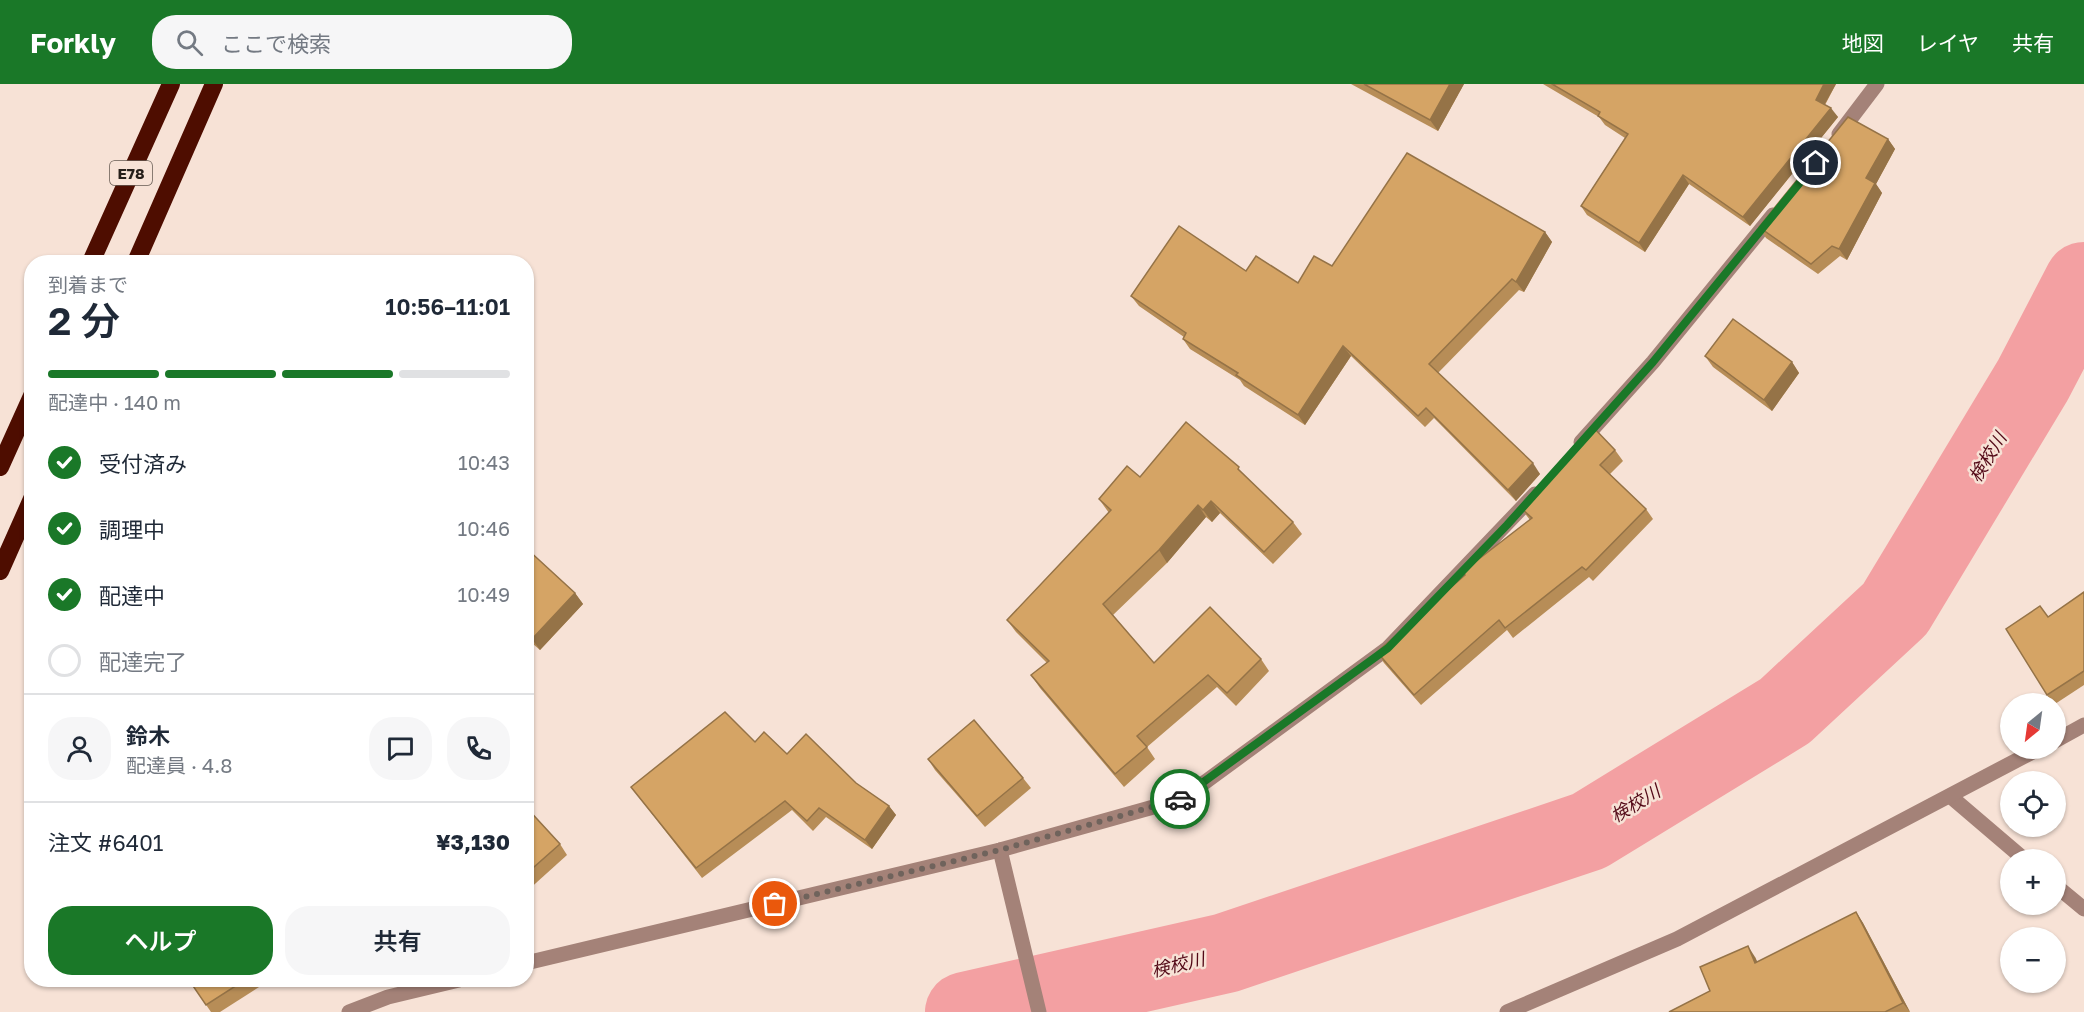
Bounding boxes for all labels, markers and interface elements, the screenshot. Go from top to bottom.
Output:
search box [152,15,572,69]
text: Forkly [30,26,116,59]
icon: search [173,26,206,59]
text: ここで検索 [221,30,331,57]
text: 地図 [1842,30,1884,56]
text: レイヤ [1917,30,1979,56]
text: 共有 [2012,30,2054,56]
pin [1790,137,1841,188]
icon: home [1799,146,1832,179]
road number: E78 [110,161,152,185]
text: 到着まで [48,272,128,296]
text: 10:56–11:01 [385,293,510,320]
text: 2 分 [48,297,120,344]
text: 配達中 · 140 m [48,390,181,414]
water label: 検校川 [1964,426,2011,486]
icon: check [48,446,81,479]
text: 受付済み [99,450,187,477]
text: 10:43 [458,450,510,474]
icon: check [48,512,81,545]
text: 調理中 [99,516,165,543]
text: 10:46 [458,516,510,540]
icon: check [48,578,81,611]
text: 配達中 [99,582,165,609]
text: 10:49 [458,582,510,606]
text: 配達完了 [99,648,187,675]
north arrow [2000,693,2066,759]
map controls [2000,693,2066,993]
button: person [48,717,111,780]
button: chat [369,717,432,780]
button: phone [447,717,510,780]
text: 鈴木 [126,722,170,749]
text: 配達員 · 4.8 [126,753,232,777]
courier [1150,769,1210,829]
button: locate [2000,771,2066,837]
water label: 検校川 [1606,779,1666,826]
icon: car [1164,783,1197,816]
text: ¥3,130 [436,828,510,855]
text: 注文 #6401 [48,829,164,856]
button: + [2000,849,2066,915]
pin [749,878,800,929]
icon: bag [758,887,791,920]
button: ヘルプ [48,906,273,975]
button: 共有 [285,906,510,975]
button: − [2000,927,2066,993]
water label: 検校川 [1149,947,1209,981]

